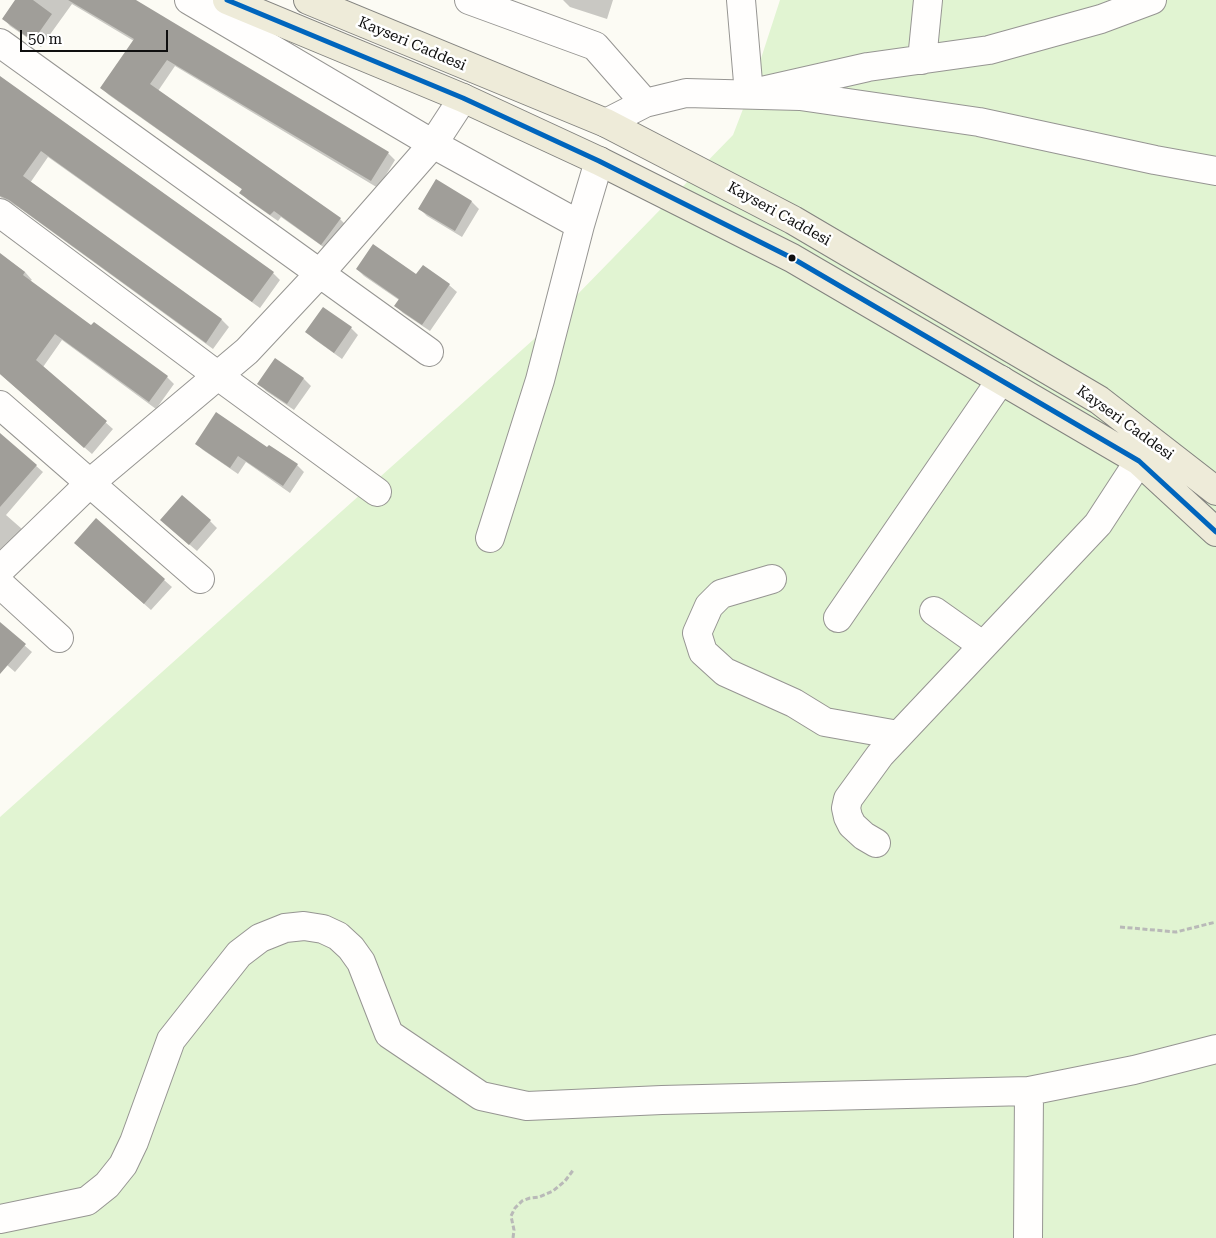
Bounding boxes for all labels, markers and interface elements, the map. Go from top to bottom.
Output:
street label: Kayseri Caddesi [355,13,469,75]
scale bar [22,20,170,52]
text: 50 m [28,30,62,48]
street label: Kayseri Caddesi [724,178,834,250]
unlabelled marker [787,253,797,263]
street label: Kayseri Caddesi [1073,382,1177,464]

